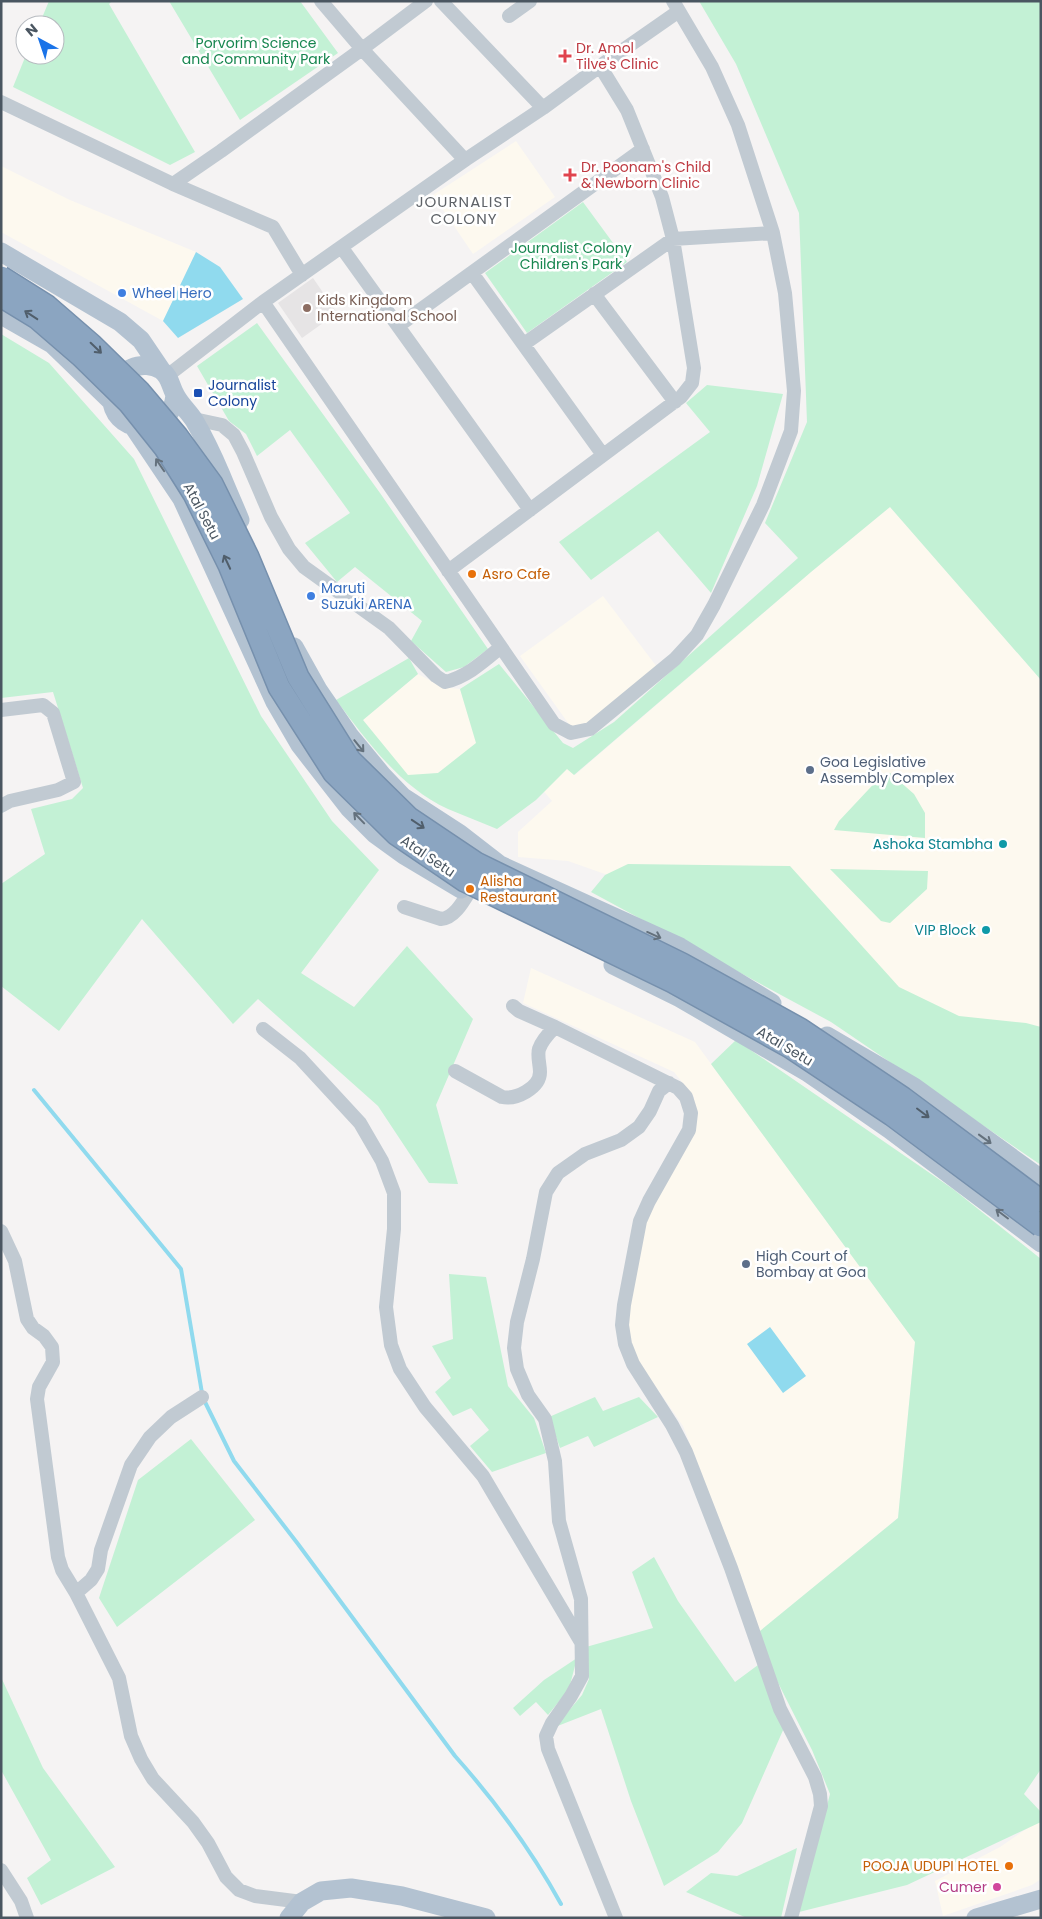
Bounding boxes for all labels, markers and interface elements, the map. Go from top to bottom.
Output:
north arrow [15,15,65,65]
text: N [21,19,42,41]
park label: Porvorim Science and Community Park [182,33,331,69]
place label: Dr. Amol Tilve's Clinic [576,38,659,74]
marker: Dr. Amol Tilve's Clinic [558,49,572,63]
place label: Dr. Poonam's Child & Newborn Clinic [581,157,711,193]
marker: Dr. Poonam's Child & Newborn Clinic [563,168,577,182]
district label: JOURNALIST COLONY [416,191,512,229]
park label: Journalist Colony Children's Park [510,238,632,274]
place label: Wheel Hero [132,283,212,303]
marker: Wheel Hero [116,287,128,299]
place label: Kids Kingdom International School [317,290,457,326]
marker: Kids Kingdom International School [301,302,313,314]
one-way arrow [24,310,38,320]
one-way arrow [89,342,102,354]
place label: Journalist Colony [208,375,276,411]
marker: Journalist Colony [192,387,204,399]
one-way arrow [154,459,164,473]
street label: Atal Setu [179,479,225,543]
one-way arrow [222,555,232,570]
place label: Asro Cafe [482,564,551,584]
marker: Asro Cafe [466,568,478,580]
place label: Maruti Suzuki ARENA [321,578,412,614]
marker: Maruti Suzuki ARENA [305,590,317,602]
one-way arrow [353,740,364,753]
place label: Goa Legislative Assembly Complex [820,752,954,788]
marker: Goa Legislative Assembly Complex [804,764,816,776]
one-way arrow [353,811,365,824]
one-way arrow [411,819,425,830]
street label: Atal Setu [397,830,459,882]
place label: Ashoka Stambha [873,834,993,854]
marker: Ashoka Stambha [997,838,1009,850]
place label: Alisha Restaurant [480,871,557,907]
marker: Alisha Restaurant [464,883,476,895]
place label: VIP Block [915,920,977,940]
marker: VIP Block [980,924,992,936]
one-way arrow [646,931,661,940]
street label: Atal Setu [753,1021,817,1071]
one-way arrow [916,1107,929,1118]
one-way arrow [978,1134,992,1144]
one-way arrow [995,1209,1009,1219]
place label: High Court of Bombay at Goa [756,1246,866,1282]
marker: High Court of Bombay at Goa [740,1258,752,1270]
place label: POOJA UDUPI HOTEL [863,1856,999,1876]
marker: POOJA UDUPI HOTEL [1003,1860,1015,1872]
place label: Cumer [939,1877,987,1897]
marker: Cumer [991,1881,1003,1893]

